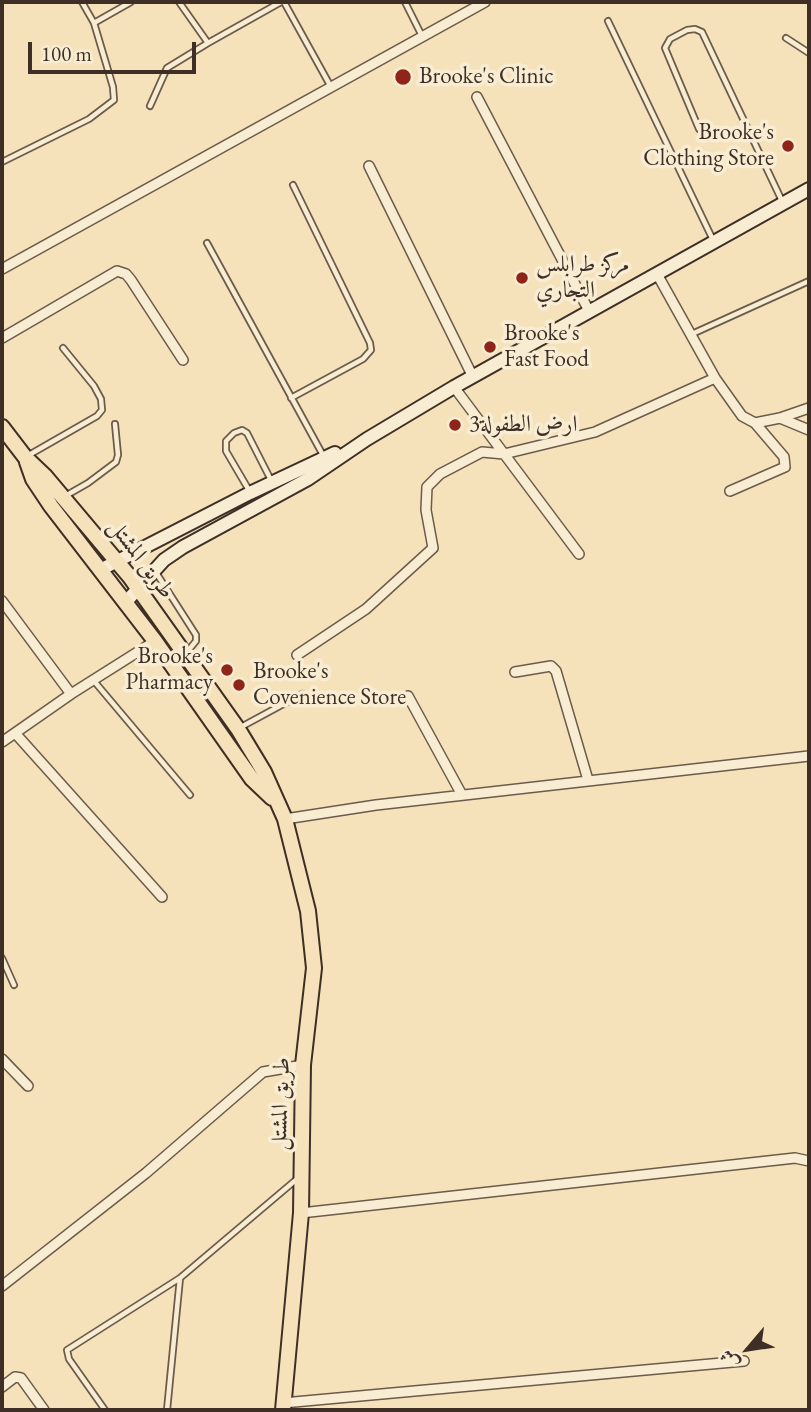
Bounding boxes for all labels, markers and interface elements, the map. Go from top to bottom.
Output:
scale bar [32,28,200,72]
text: 100 m [41,40,92,67]
place label: Brooke's Clinic [419,63,554,91]
marker: Brooke's Clinic [393,67,413,87]
place label: Brooke's Clothing Store [643,119,774,173]
marker: Brooke's Clothing Store [780,138,796,154]
place label: مركز طرابلس التجاري [536,251,629,305]
marker: مركز طرابلس التجاري [514,270,530,286]
place label: Brooke's Fast Food [504,320,589,374]
marker: Brooke's Fast Food [482,339,498,355]
place label: ارض الطفولة3 [469,411,578,439]
marker: ارض الطفولة3 [447,417,463,433]
street label: طريق المشتل [102,513,180,605]
place label: Brooke's Pharmacy [126,643,213,697]
place label: Brooke's Covenience Store [253,658,406,712]
marker: Brooke's Pharmacy [219,662,235,678]
marker: Brooke's Covenience Store [231,677,247,693]
street label: طريق المشتل [266,1057,296,1151]
north arrow [713,1314,783,1384]
text: ش [714,1345,745,1374]

